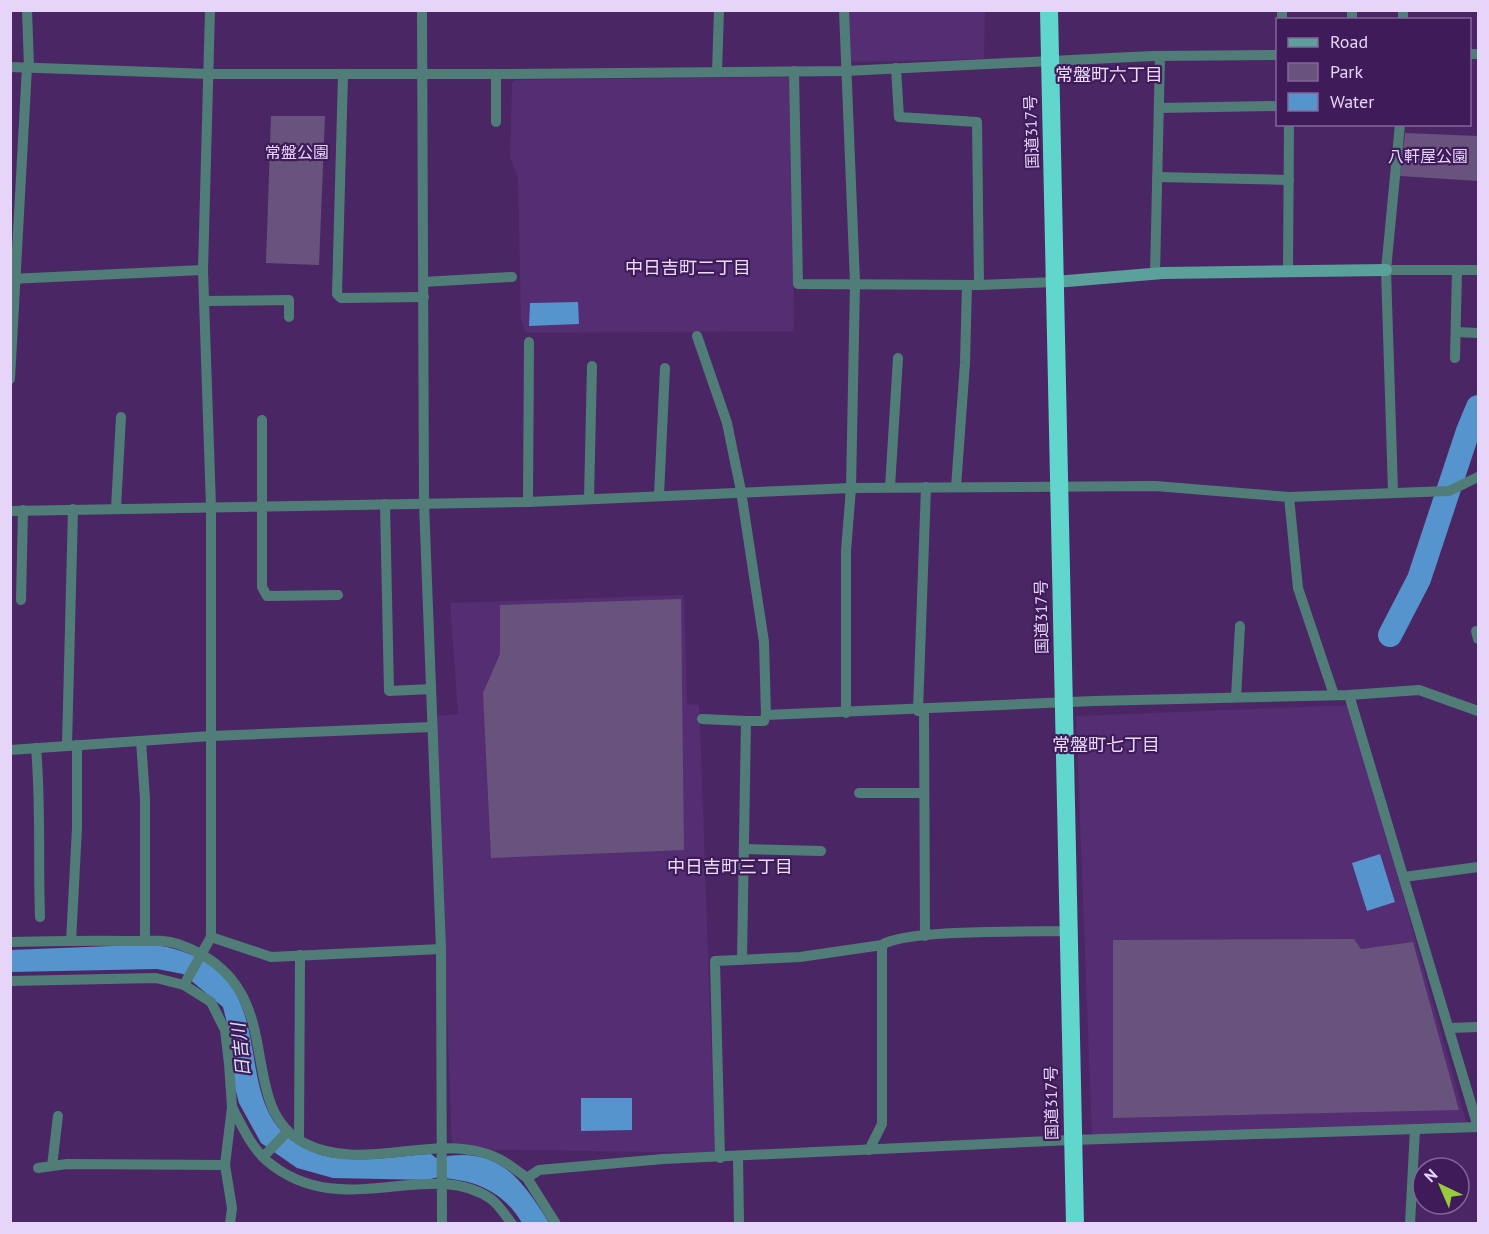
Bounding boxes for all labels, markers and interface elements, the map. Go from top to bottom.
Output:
legend [1276,18,1471,126]
text: Road [1330,30,1368,53]
text: Park [1330,60,1363,83]
district label: 常盤町六丁目 [1055,63,1163,86]
text: Water [1330,90,1374,113]
street label: 国道317号 [1020,95,1042,169]
park label: 常盤公園 [265,142,329,162]
park label: 八軒屋公園 [1388,146,1468,166]
district label: 中日吉町二丁目 [625,256,751,279]
street label: 国道317号 [1030,580,1052,654]
district label: 常盤町七丁目 [1052,733,1160,756]
district label: 中日吉町三丁目 [667,855,793,878]
water label: 日吉川 [226,1020,255,1078]
street label: 国道317号 [1040,1066,1062,1140]
north arrow [1411,1156,1471,1216]
text: N [1420,1164,1441,1186]

